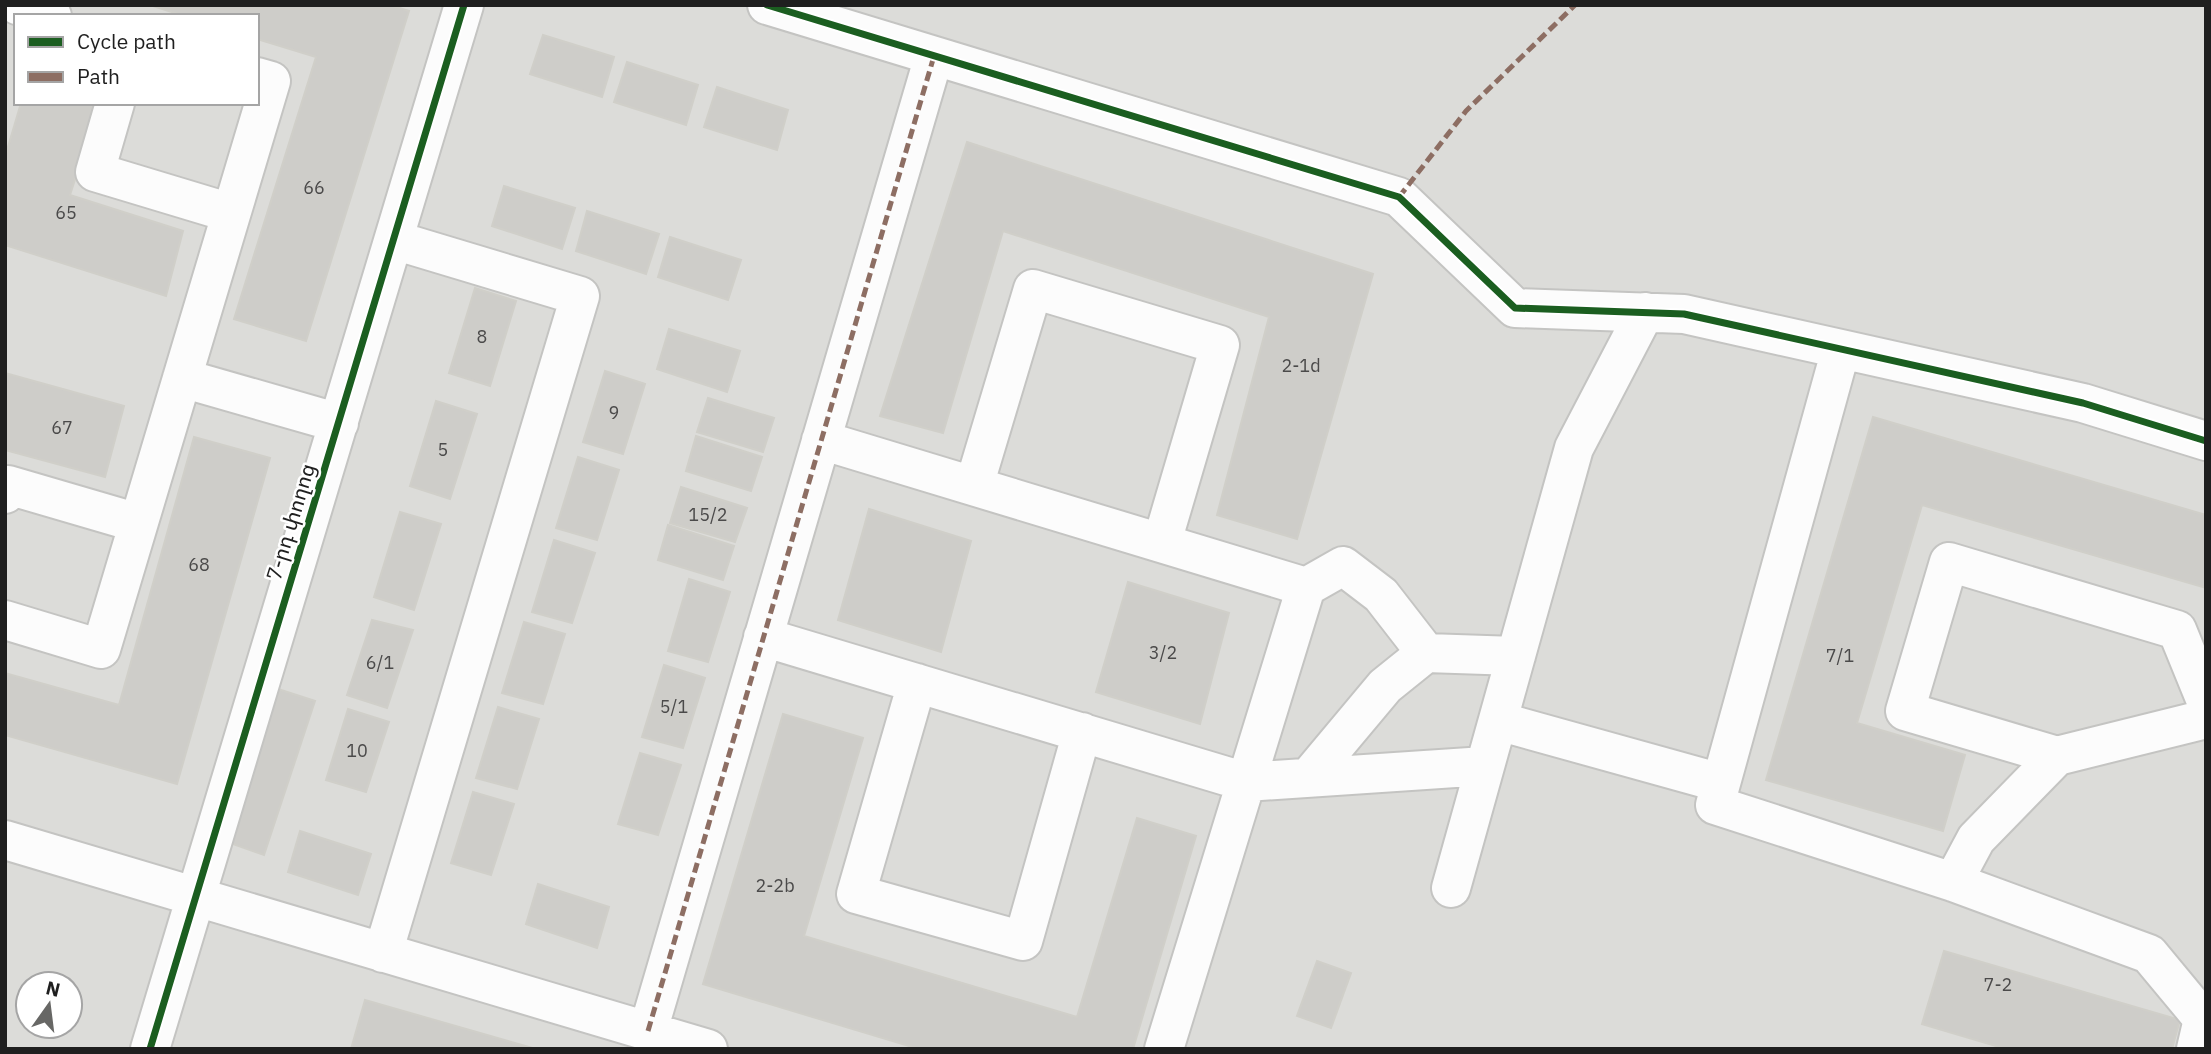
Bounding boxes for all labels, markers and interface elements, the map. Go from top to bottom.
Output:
legend [14,14,259,105]
text: Cycle path [77,27,176,55]
text: Path [77,62,120,90]
house number: 66 [303,176,325,199]
house number: 65 [55,201,77,224]
house number: 8 [477,325,487,348]
house number: 2-1d [1281,354,1321,377]
house number: 9 [609,401,619,424]
house number: 67 [51,416,73,439]
house number: 5 [438,438,448,461]
street label: 7-րդ փողոց [259,460,321,584]
house number: 15/2 [688,503,728,526]
house number: 68 [188,553,210,576]
house number: 3/2 [1149,641,1177,664]
house number: 7/1 [1826,644,1854,667]
house number: 6/1 [366,651,394,674]
house number: 5/1 [660,695,688,718]
house number: 10 [346,739,368,762]
house number: 2-2b [755,874,795,897]
north arrow [14,970,84,1040]
house number: 7-2 [1984,973,2012,996]
text: N [44,975,63,1002]

